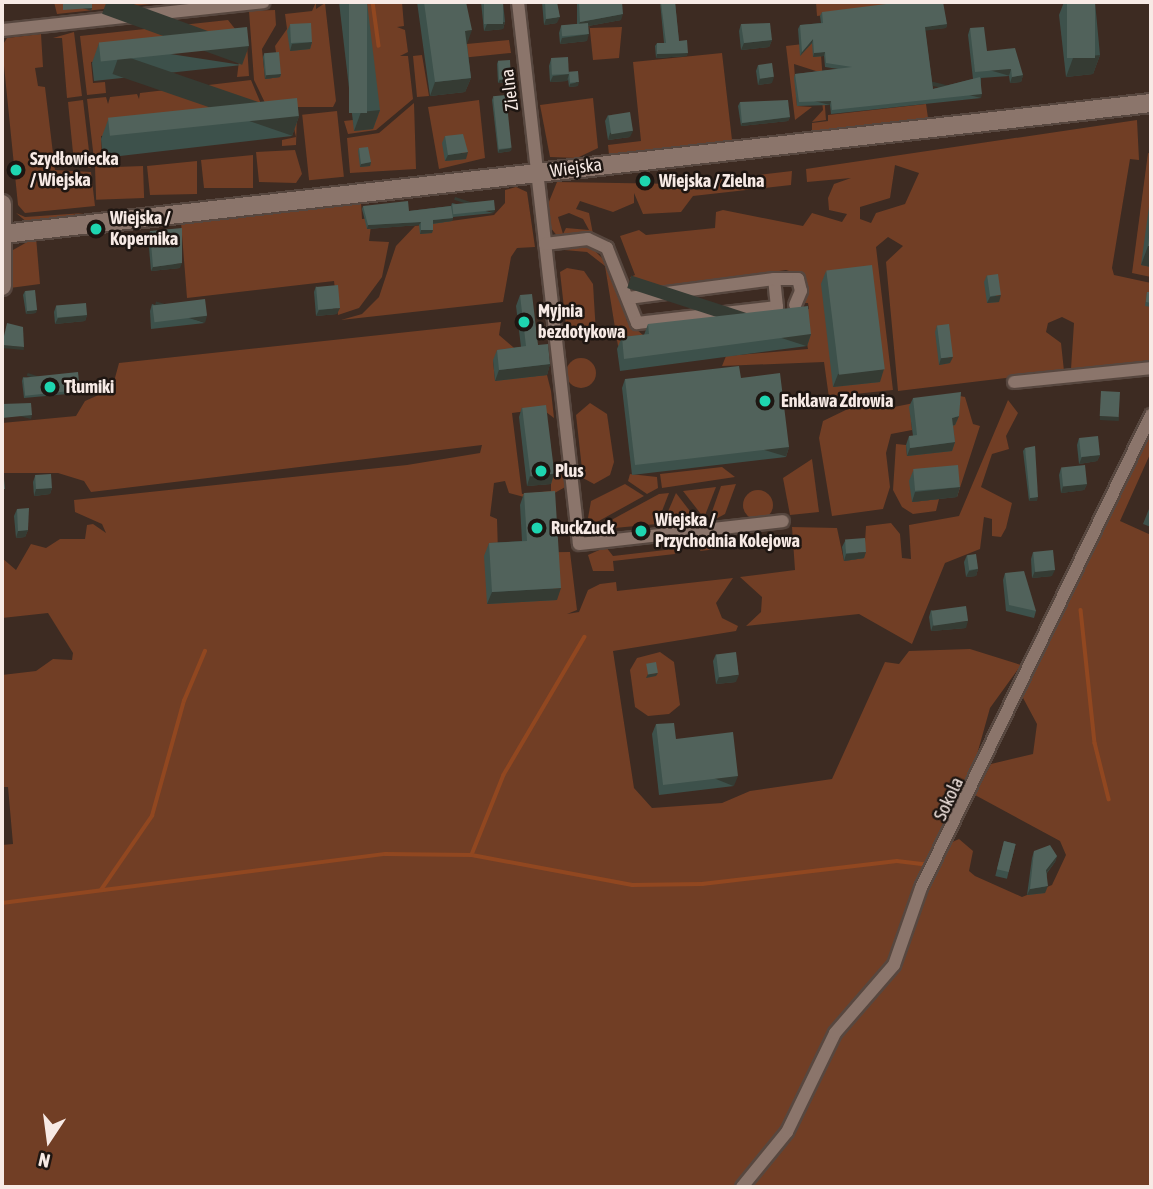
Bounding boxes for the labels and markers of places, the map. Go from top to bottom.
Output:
place label: Szydłowiecka / Wiejska [30,149,119,192]
marker: Szydłowiecka / Wiejska [8,162,24,178]
place label: Wiejska / Zielna [659,170,764,192]
marker: Wiejska / Zielna [637,173,653,189]
place label: Wiejska / Kopernika [110,208,178,250]
marker: Wiejska / Kopernika [88,221,104,237]
place label: Myjnia bezdotykowa [538,301,625,344]
marker: Myjnia bezdotykowa [516,314,532,330]
place label: Tłumiki [64,376,114,398]
marker: Tłumiki [42,379,58,395]
place label: Enklawa Zdrowia [781,390,893,412]
marker: Enklawa Zdrowia [755,391,775,411]
place label: Plus [555,460,584,482]
marker: Plus [533,463,549,479]
place label: Wiejska / Przychodnia Kolejowa [655,510,800,552]
place label: RuckZuck [551,517,615,539]
marker: RuckZuck [529,520,545,536]
marker: Wiejska / Przychodnia Kolejowa [633,523,649,539]

